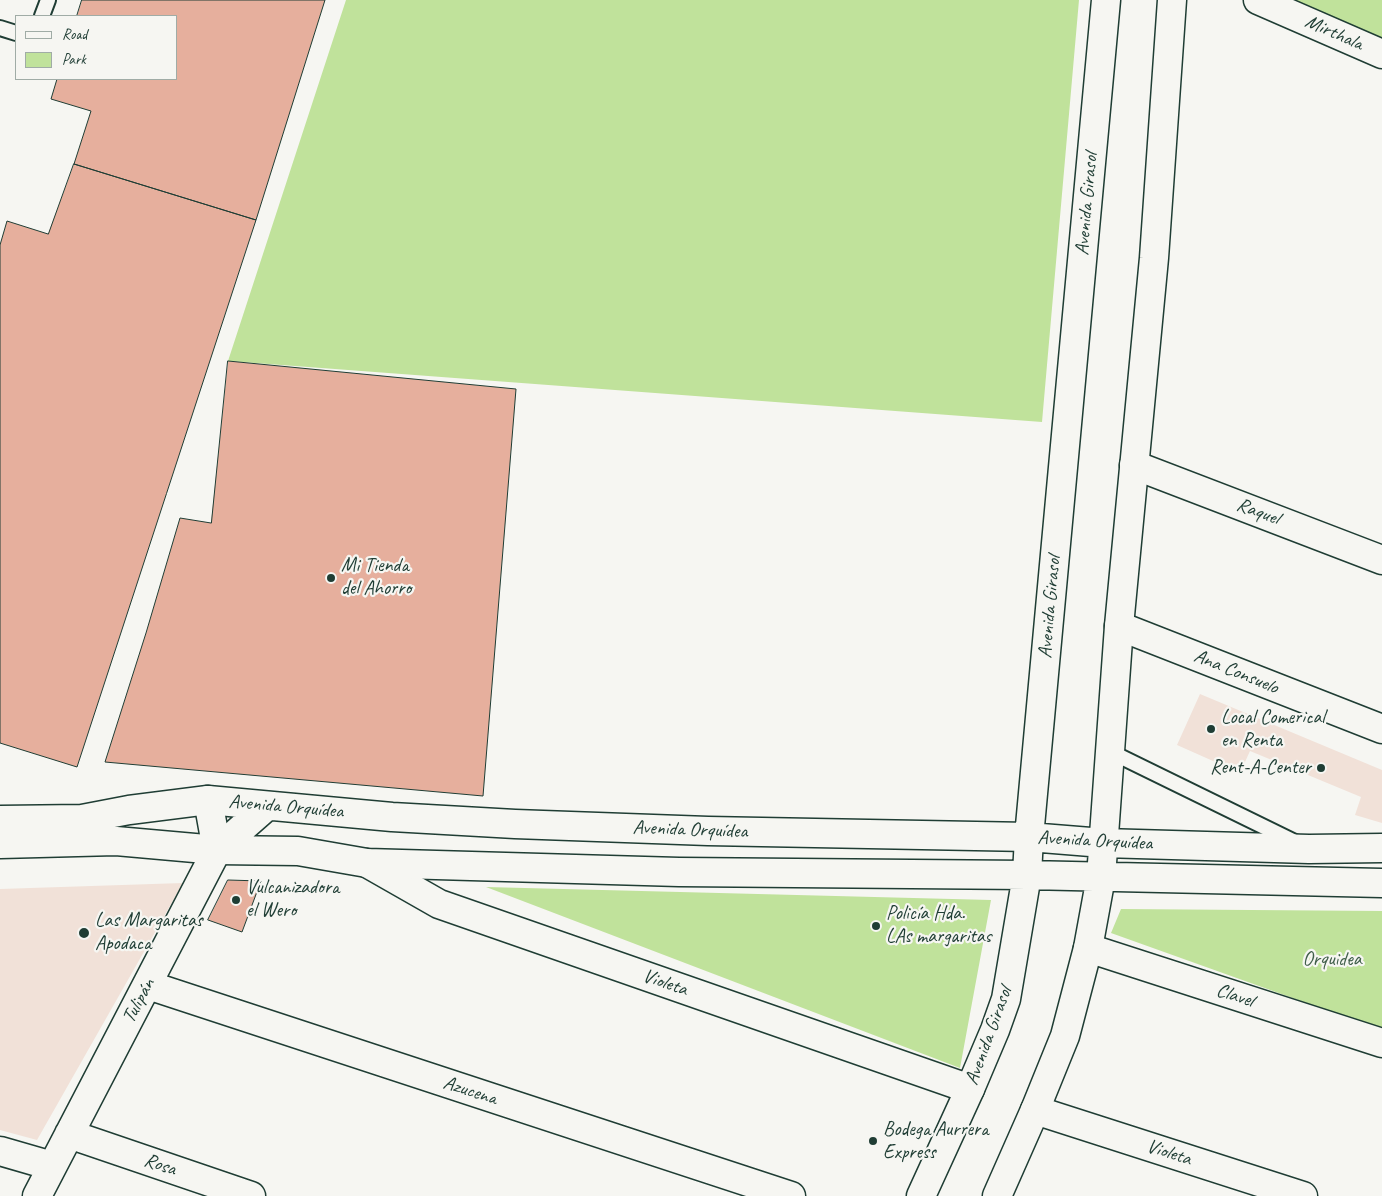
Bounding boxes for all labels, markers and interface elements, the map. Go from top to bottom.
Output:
street label: Mirthala [1301,10,1367,56]
legend [15,15,178,80]
text: Road [62,25,87,44]
text: Park [62,50,86,69]
street label: Avenida Girasol [1071,152,1103,256]
street label: Raquel [1233,493,1283,531]
place label: Mi Tienda del Ahorro [341,554,411,601]
street label: Avenida Girasol [1034,555,1066,659]
marker: Mi Tienda del Ahorro [325,572,337,584]
street label: Ana Consuelo [1190,644,1282,700]
place label: Local Comerical en Renta [1221,706,1325,753]
marker: Local Comerical en Renta [1205,723,1217,735]
place label: Rent-A-Center [1210,756,1311,780]
marker: Rent-A-Center [1315,762,1327,774]
street label: Avenida Orquídea [228,790,344,824]
street label: Avenida Orquídea [632,816,748,844]
street label: Avenida Orquídea [1037,826,1153,856]
place label: Vulcanizadora el Wero [246,876,339,923]
marker: Vulcanizadora el Wero [230,894,242,906]
place label: Policía Hda. LAs margaritas [886,902,991,949]
place label: Las Margaritas Apodaca [95,909,202,956]
marker: Policía Hda. LAs margaritas [870,920,882,932]
marker: Las Margaritas Apodaca [77,926,91,940]
park label: Orquidea [1303,948,1361,972]
street label: Violeta [639,964,691,1002]
street label: Tulipán [117,974,161,1028]
street label: Clavel [1213,979,1257,1013]
street label: Avenida Girasol [960,984,1018,1088]
street label: Azucena [440,1071,500,1111]
place label: Bodega Aurrera Express [883,1118,988,1165]
marker: Bodega Aurrera Express [867,1135,879,1147]
street label: Violeta [1143,1135,1195,1171]
street label: Rosa [141,1148,179,1182]

